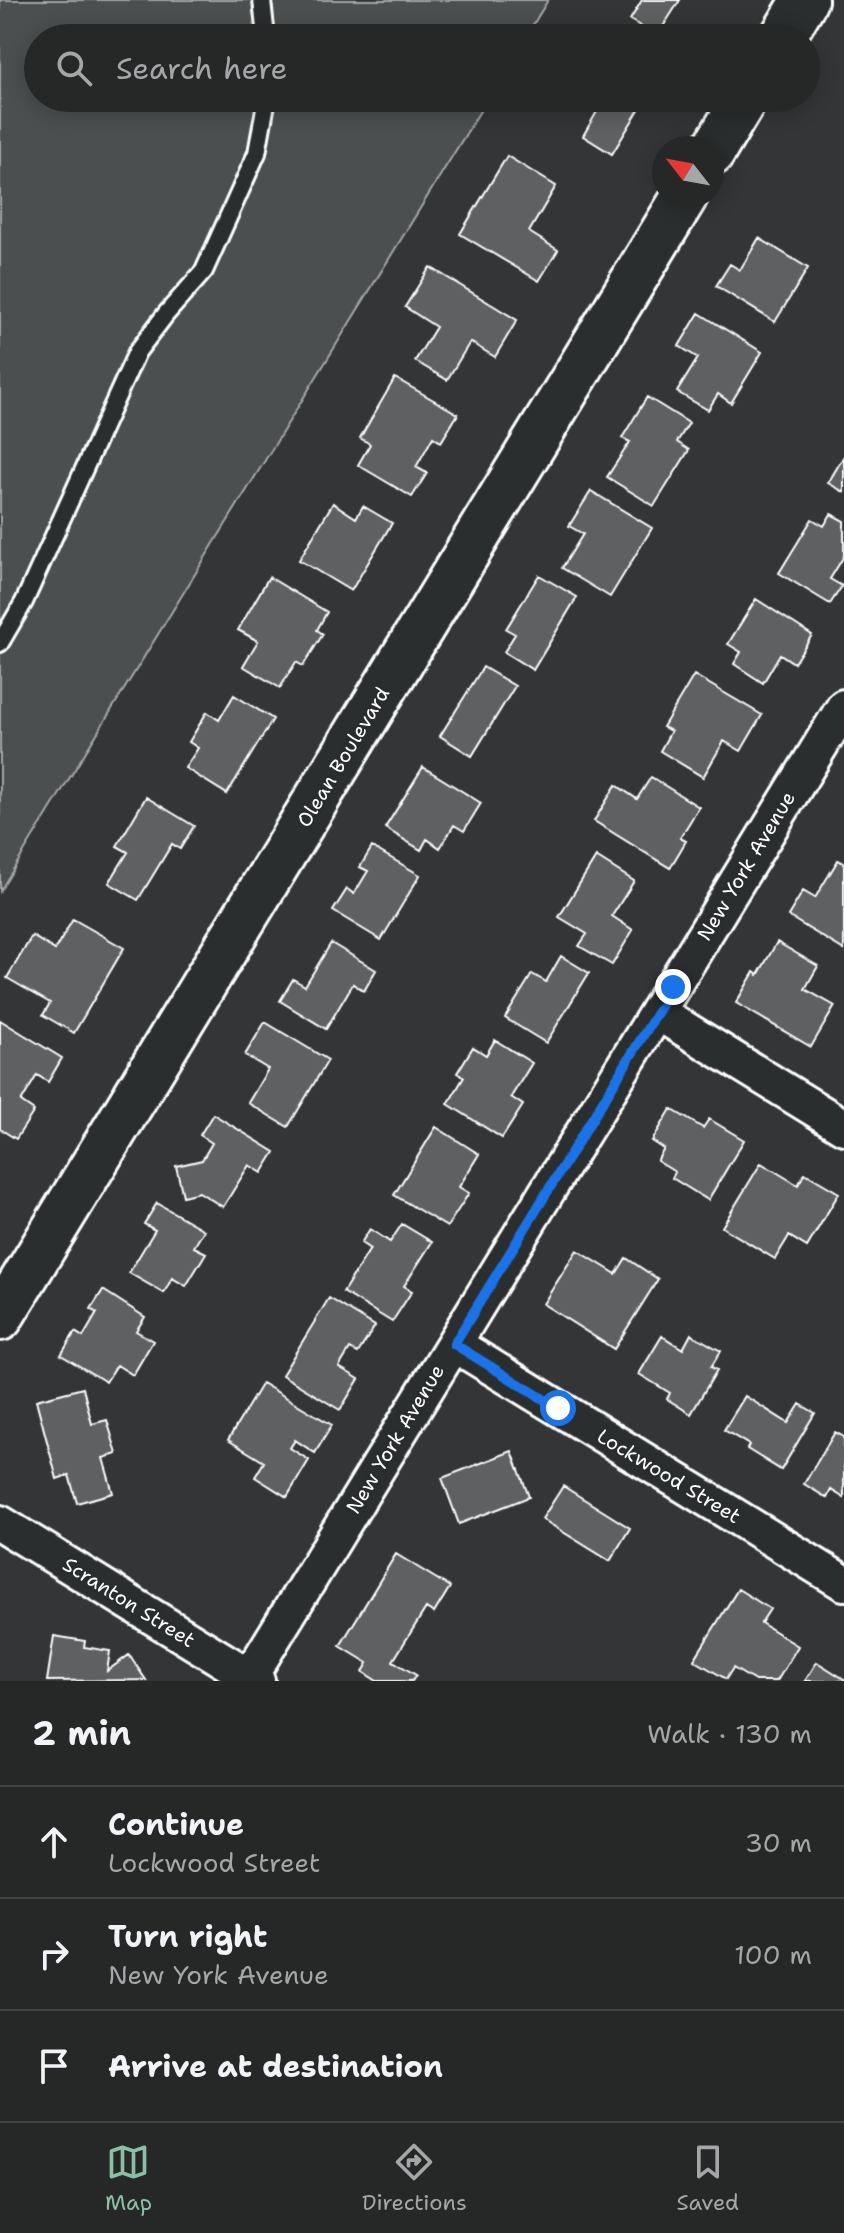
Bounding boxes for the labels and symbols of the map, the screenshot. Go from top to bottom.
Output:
north arrow [652,136,724,208]
street label: Olean Boulevard [291,682,395,832]
street label: New York Avenue [691,787,801,945]
route end [655,969,691,1005]
street label: New York Avenue [340,1360,450,1518]
route start [540,1390,576,1426]
street label: Lockwood Street [592,1423,746,1529]
street label: Scranton Street [58,1551,200,1653]

